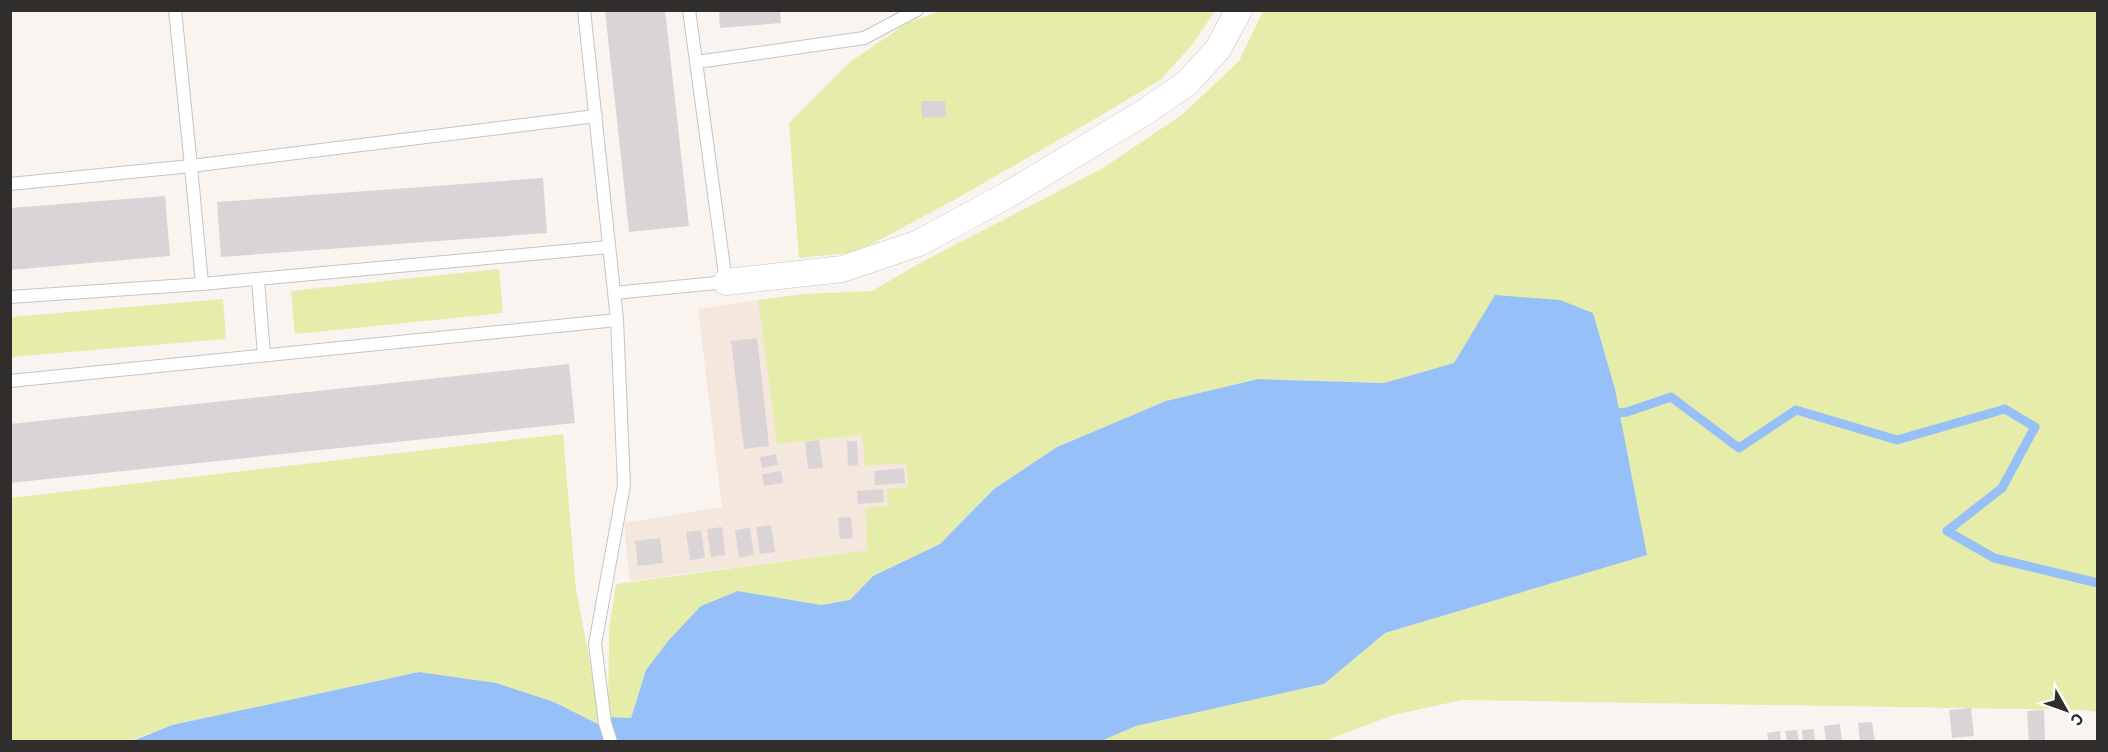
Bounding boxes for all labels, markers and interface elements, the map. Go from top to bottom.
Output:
north arrow [2036,680,2096,740]
text: С [2066,709,2089,730]

